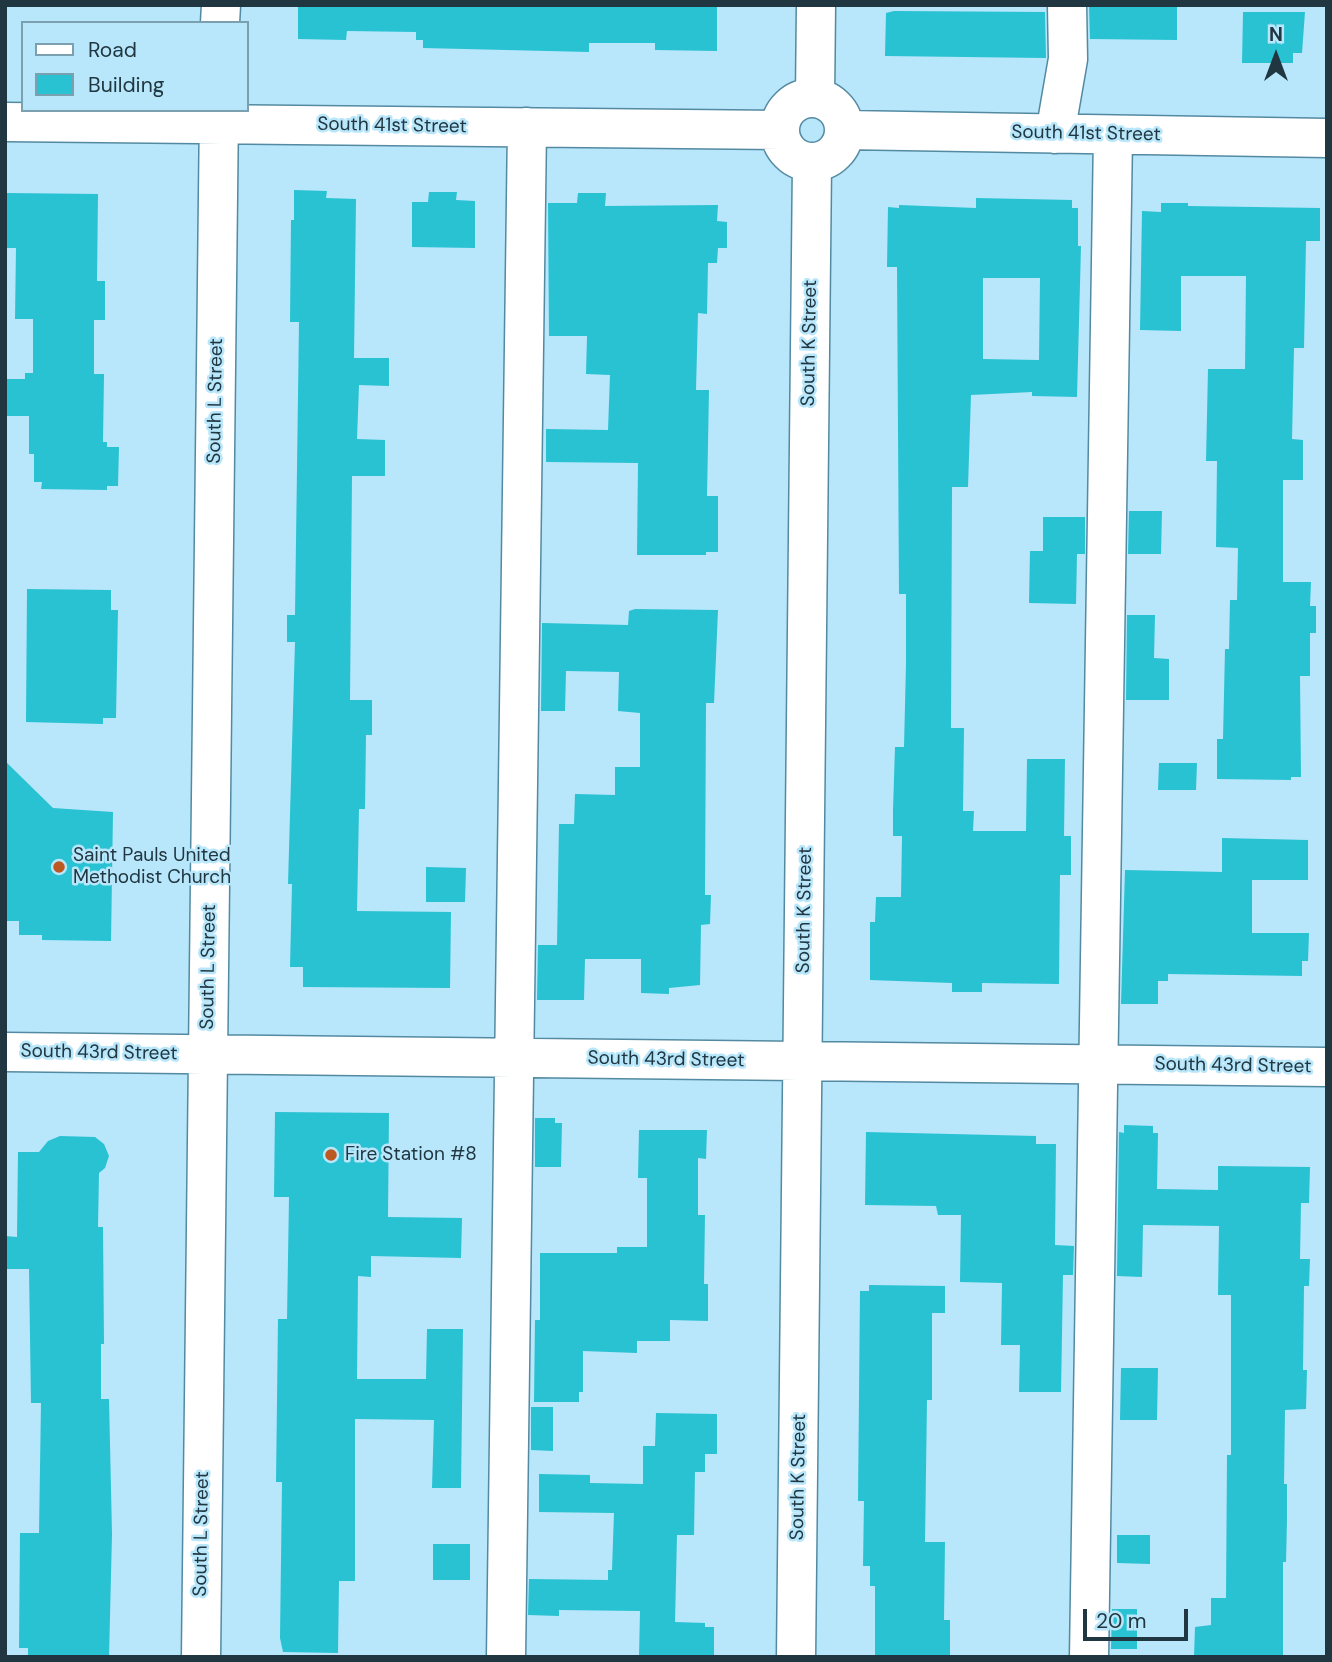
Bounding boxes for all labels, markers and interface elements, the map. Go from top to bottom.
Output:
legend [21,21,248,112]
north arrow [1241,21,1311,91]
text: N [1269,22,1283,47]
text: Road [88,36,137,64]
text: Building [88,71,164,99]
street label: South 41st Street [317,113,467,139]
street label: South 41st Street [1011,121,1161,147]
street label: South K Street [797,280,823,406]
street label: South L Street [204,338,228,464]
place label: Saint Pauls United Methodist Church [73,845,231,889]
street label: South K Street [792,847,818,973]
marker: Saint Pauls United Methodist Church [51,859,67,875]
street label: South L Street [197,904,221,1030]
street label: South 43rd Street [20,1040,178,1066]
street label: South 43rd Street [587,1047,745,1073]
street label: South 43rd Street [1154,1053,1312,1079]
place label: Fire Station #8 [345,1144,477,1166]
marker: Fire Station #8 [323,1147,339,1163]
street label: South K Street [786,1414,812,1540]
street label: South L Street [190,1471,214,1597]
scale bar [1087,1596,1192,1640]
text: 20 m [1096,1607,1147,1635]

